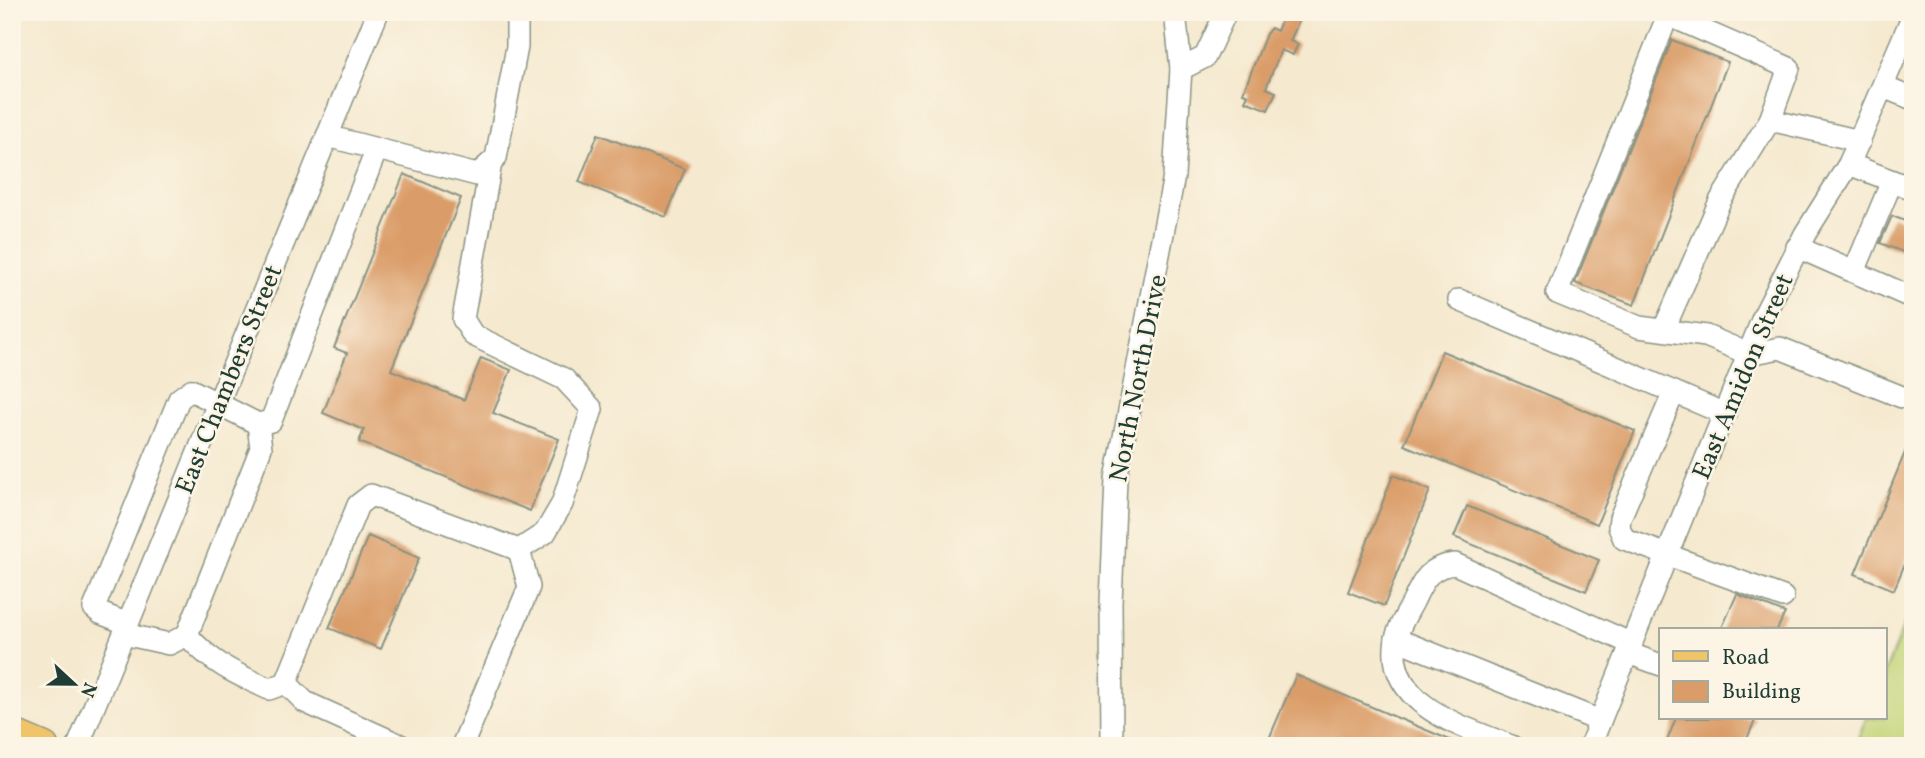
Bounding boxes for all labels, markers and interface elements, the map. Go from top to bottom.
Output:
street label: East Chambers Street [167,260,292,500]
street label: East Amidon Street [1684,268,1803,485]
street label: North North Drive [1101,271,1177,485]
legend [1659,628,1886,720]
text: Road [1722,644,1769,673]
north arrow [38,650,108,720]
text: N [73,678,103,701]
text: Building [1722,678,1801,707]

